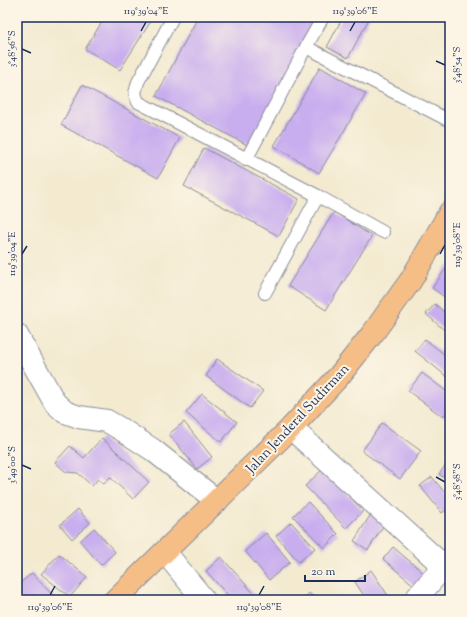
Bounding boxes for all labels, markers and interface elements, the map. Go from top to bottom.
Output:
text: 119°39'04"E [124,4,168,19]
text: 119°39'06"E [332,4,378,19]
text: 3°48'56"S [5,30,20,68]
text: 3°48'54"S [450,46,465,84]
text: 119°39'08"E [450,222,465,268]
text: 119°39'04"E [5,232,20,276]
street label: Jalan Jenderal Sudirman [242,360,355,479]
text: 3°49'00"S [5,446,20,484]
text: 3°48'58"S [450,463,465,501]
scale bar [305,557,365,583]
text: 20 m [311,563,336,581]
text: 119°39'06"E [27,600,73,615]
text: 119°39'08"E [236,600,282,615]

